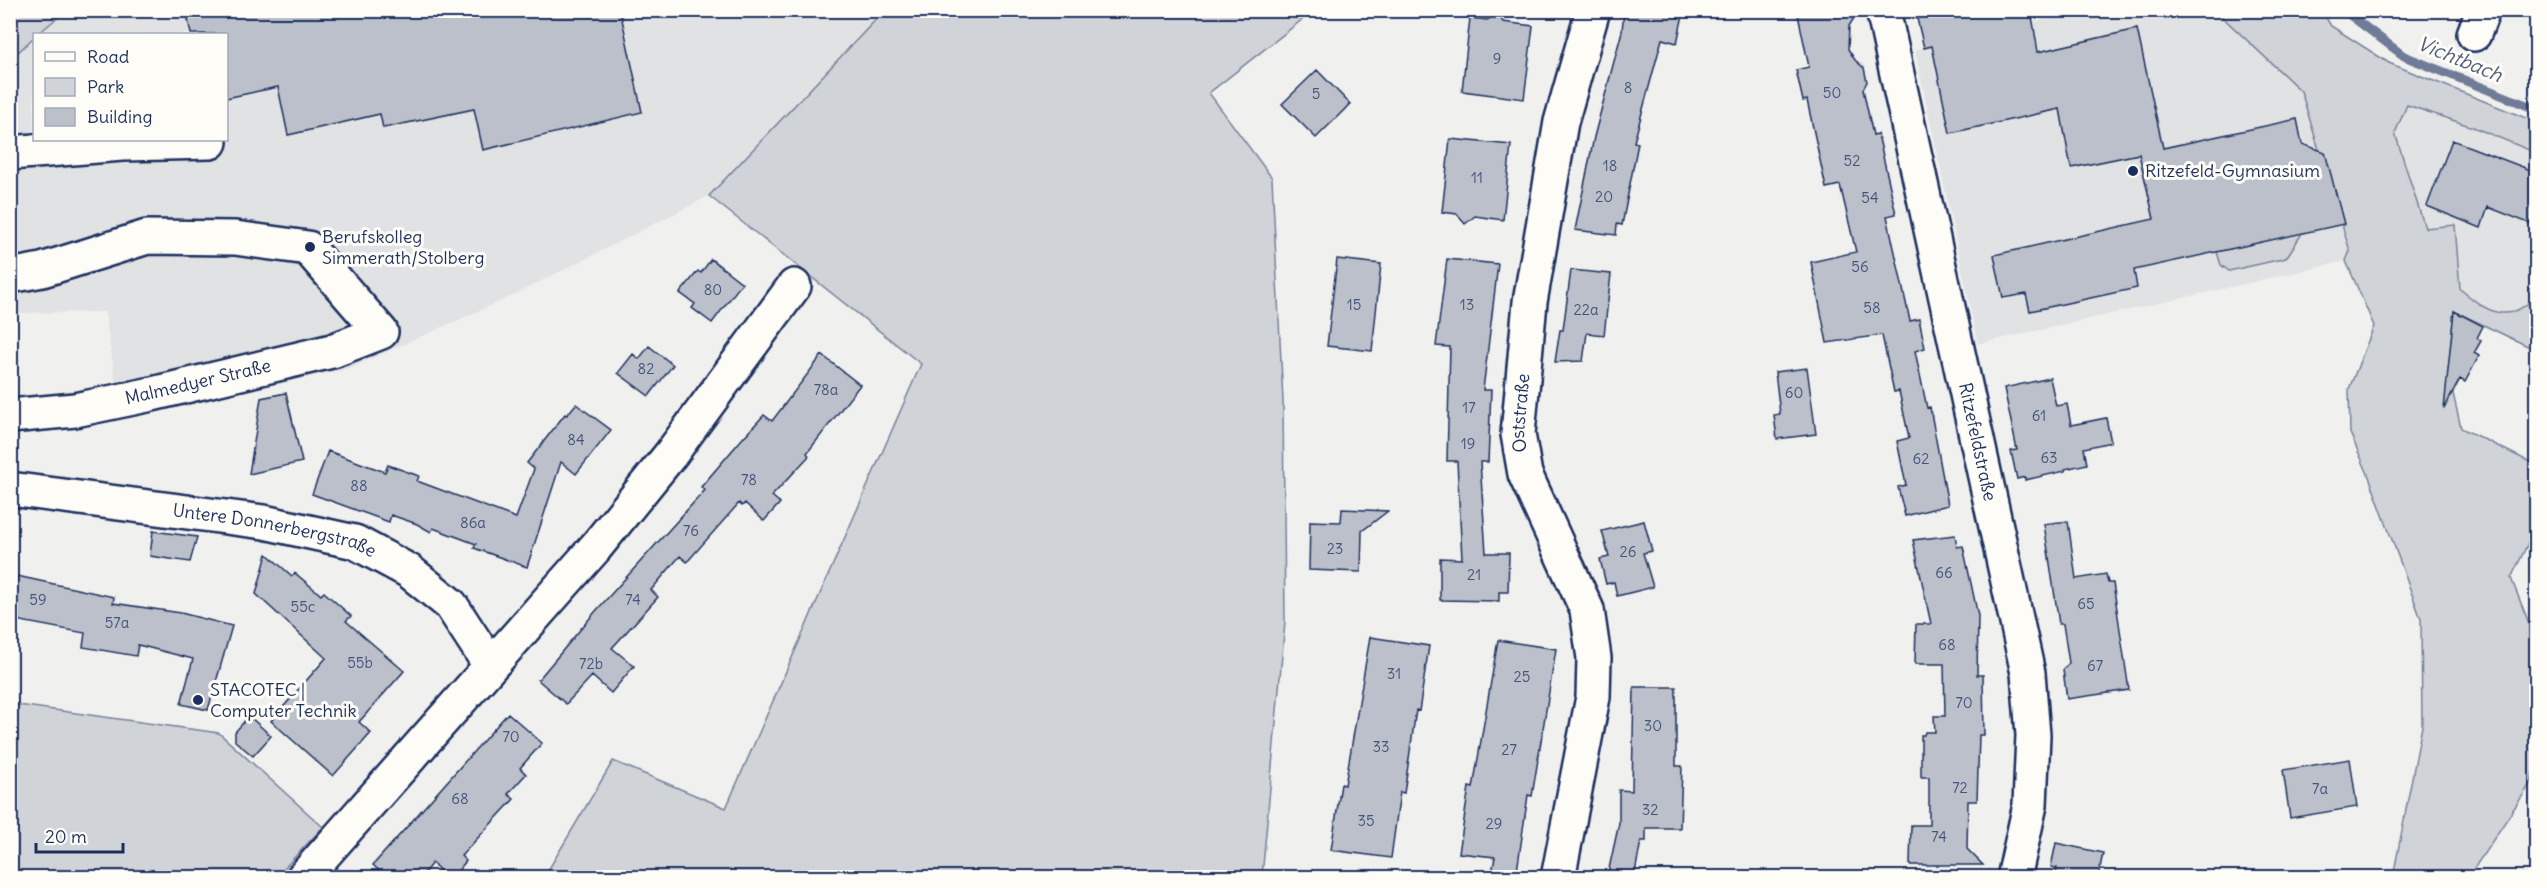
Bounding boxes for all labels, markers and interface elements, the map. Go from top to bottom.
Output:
water label: Vichtbach [2414,30,2507,87]
legend [33,33,228,141]
text: Road [87,45,130,68]
house number: 9 [1493,49,1501,68]
text: Park [87,75,124,98]
house number: 8 [1624,78,1632,97]
house number: 50 [1823,83,1841,102]
house number: 5 [1312,84,1320,103]
text: Building [87,105,152,128]
house number: 52 [1844,151,1860,170]
house number: 18 [1603,156,1617,175]
place label: Ritzefeld-Gymnasium [2145,159,2320,182]
marker: Ritzefeld-Gymnasium [2126,164,2140,178]
house number: 11 [1471,168,1483,187]
house number: 20 [1595,187,1613,206]
house number: 54 [1861,188,1879,207]
place label: Berufskolleg Simmerath/Stolberg [322,225,484,269]
marker: Berufskolleg Simmerath/Stolberg [303,240,317,254]
house number: 56 [1851,257,1869,276]
house number: 80 [704,280,722,299]
house number: 15 [1347,295,1361,314]
house number: 13 [1460,295,1474,314]
house number: 58 [1863,298,1881,317]
house number: 22a [1573,300,1599,319]
street label: Malmedyer Straße [123,354,273,409]
house number: 82 [638,359,654,378]
street label: Oststraße [1506,372,1534,454]
house number: 78a [814,380,839,399]
street label: Ritzefeldstraße [1954,380,2002,503]
house number: 60 [1785,383,1803,402]
house number: 17 [1462,398,1476,417]
house number: 61 [2032,406,2046,425]
house number: 84 [567,430,585,449]
house number: 19 [1461,434,1475,453]
house number: 63 [2040,448,2058,467]
house number: 62 [1913,449,1929,468]
house number: 78 [741,470,757,489]
house number: 88 [350,476,368,495]
street label: Untere Donnerbergstraße [171,498,381,562]
house number: 86a [460,513,486,532]
house number: 76 [683,521,699,540]
house number: 23 [1327,539,1343,558]
house number: 26 [1620,542,1636,561]
house number: 66 [1935,563,1953,582]
house number: 21 [1467,565,1481,584]
house number: 59 [29,590,47,609]
house number: 74 [625,590,641,609]
house number: 65 [2077,594,2095,613]
house number: 55c [291,597,316,616]
house number: 57a [105,613,130,632]
house number: 68 [1938,635,1956,654]
house number: 55b [347,653,373,672]
house number: 72b [579,654,603,673]
house number: 67 [2087,656,2103,675]
house number: 31 [1387,664,1401,683]
house number: 25 [1514,667,1530,686]
place label: STACOTEC | Computer Technik [210,678,357,722]
marker: STACOTEC | Computer Technik [191,693,205,707]
house number: 70 [1955,693,1973,712]
house number: 30 [1644,716,1662,735]
house number: 70 [502,727,520,746]
house number: 33 [1372,737,1390,756]
house number: 27 [1501,740,1517,759]
house number: 72 [1952,778,1968,797]
house number: 7a [2312,779,2328,798]
house number: 68 [451,789,469,808]
house number: 32 [1642,800,1658,819]
house number: 35 [1357,811,1375,830]
house number: 29 [1486,814,1502,833]
scale bar [36,816,123,854]
text: 20 m [45,825,87,848]
house number: 74 [1931,827,1947,846]

